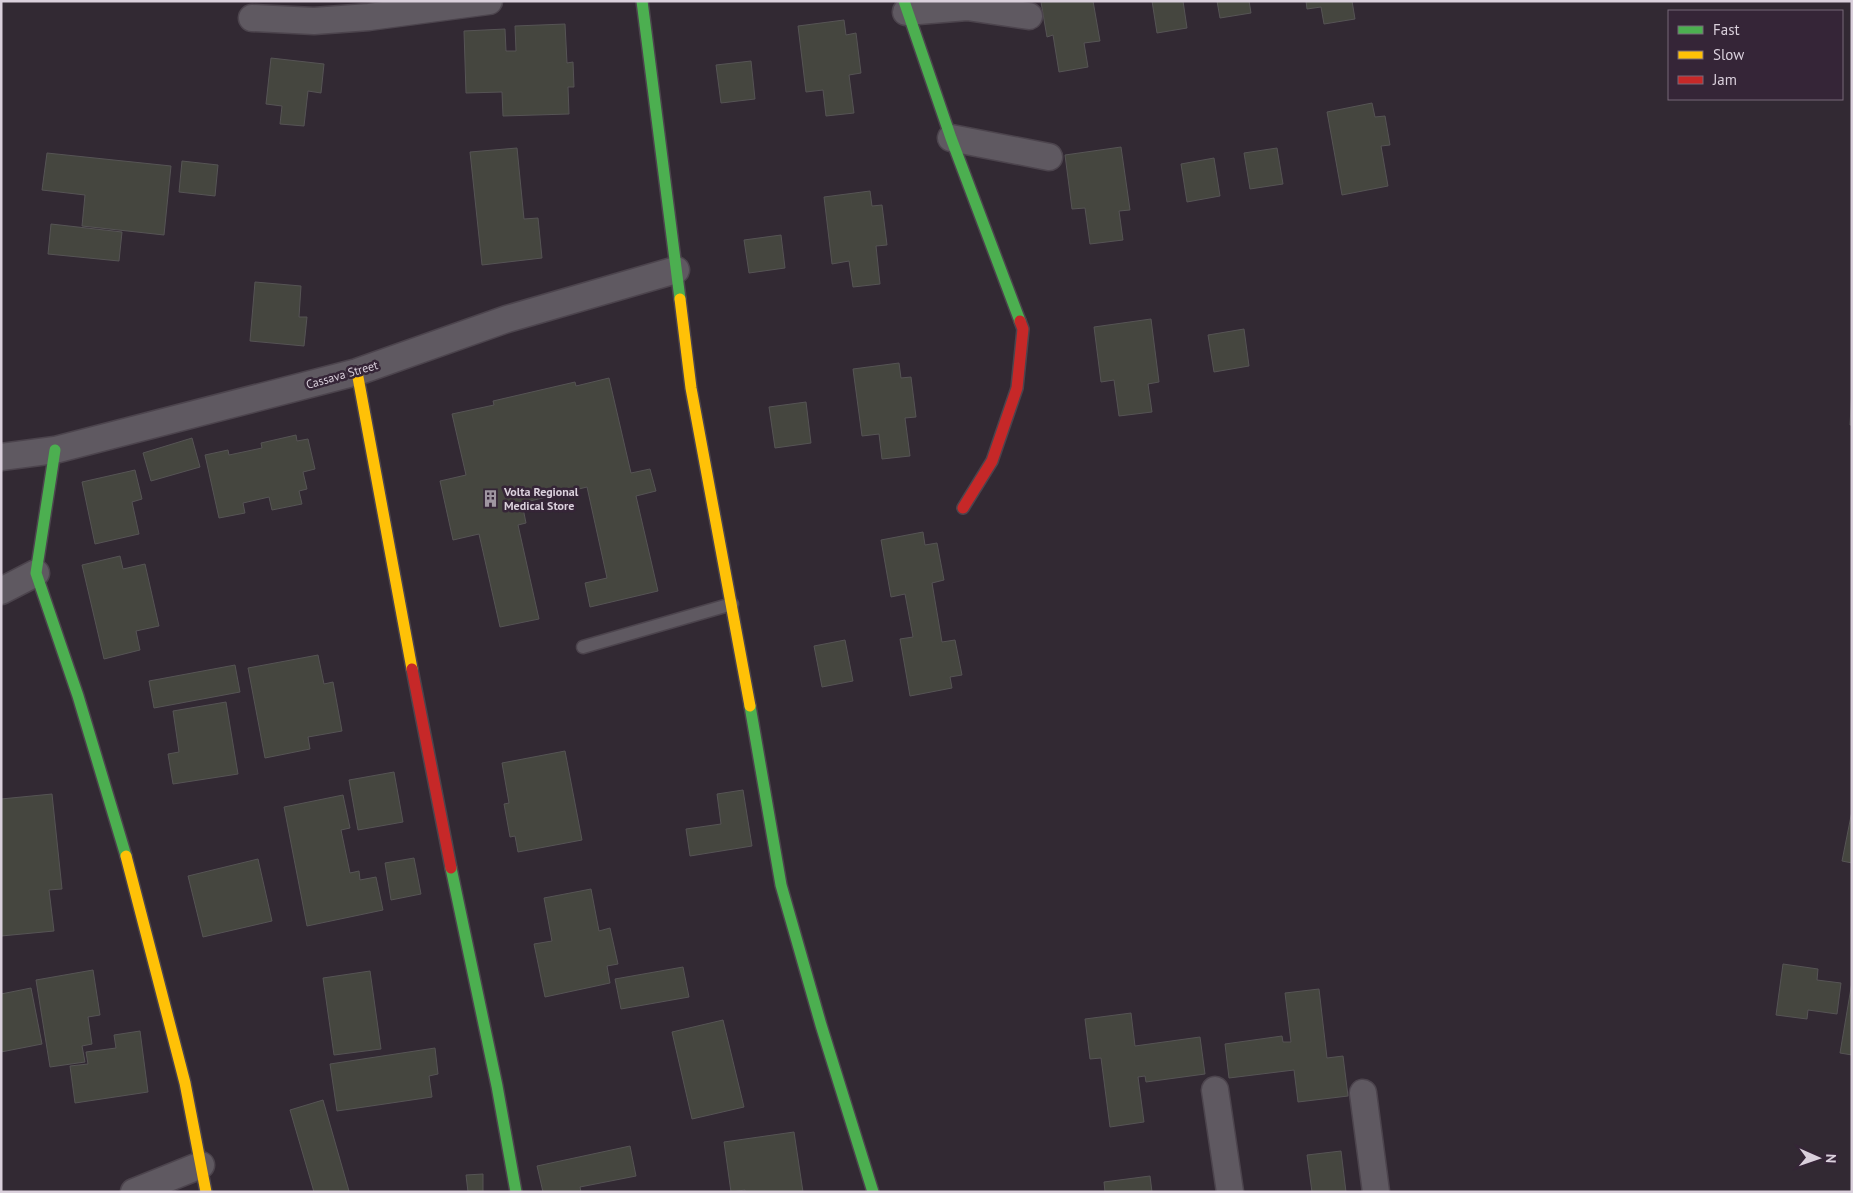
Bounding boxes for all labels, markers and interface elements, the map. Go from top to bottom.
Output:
legend [1668,10,1843,100]
text: Fast [1713,20,1740,39]
text: Slow [1713,45,1744,64]
text: Jam [1712,70,1737,89]
street label: Cassava Street [304,357,380,392]
place label: Volta Regional Medical Store [503,484,579,513]
building icon: Volta Regional Medical Store [480,489,500,509]
north arrow [1793,1133,1843,1183]
text: N [1822,1154,1840,1163]

